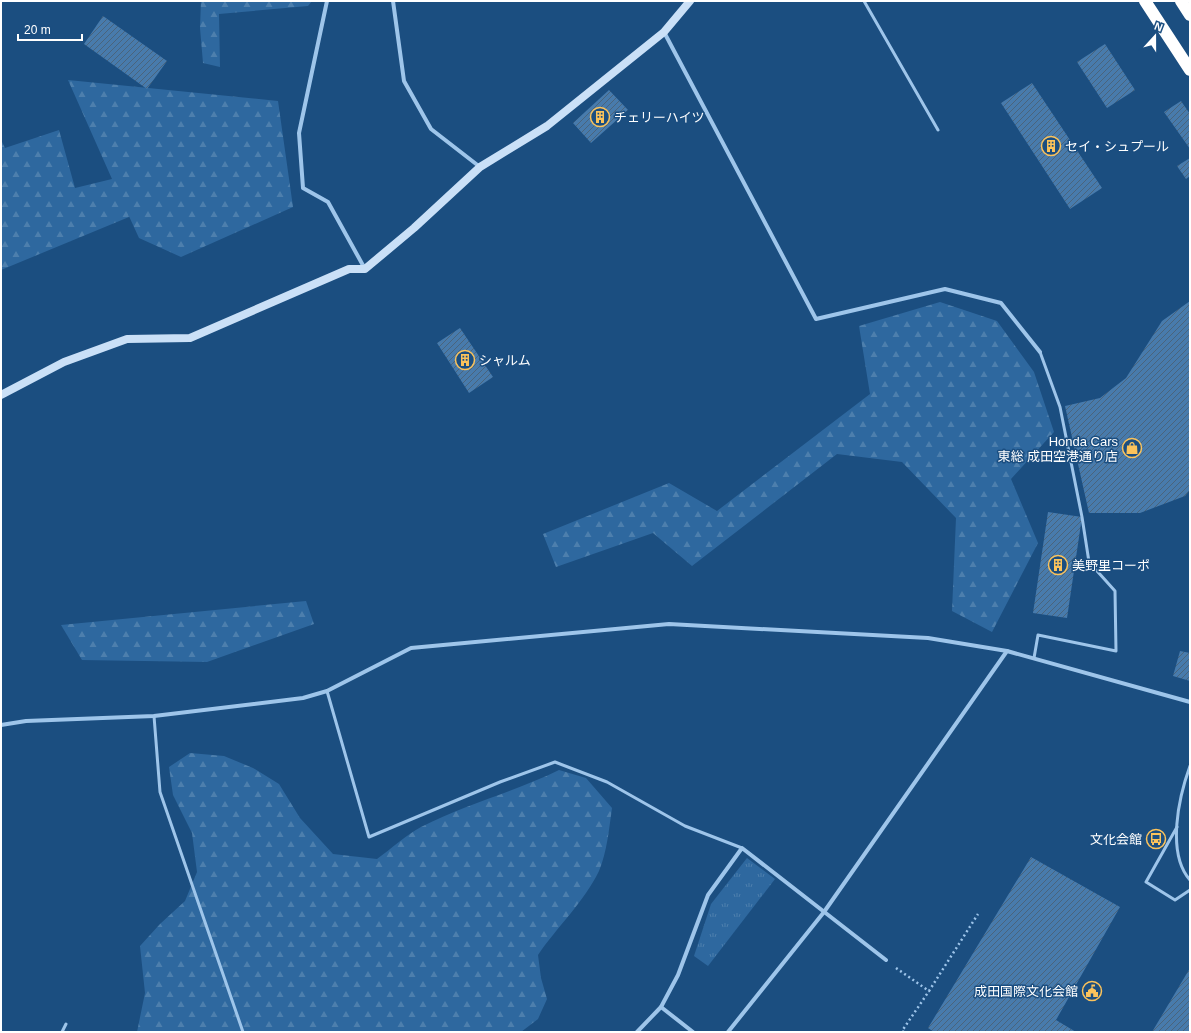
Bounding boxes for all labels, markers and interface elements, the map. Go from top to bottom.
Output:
scale bar [18,16,82,42]
north arrow [1135,16,1175,56]
text: N [1153,20,1164,34]
text: 20 m [24,23,51,37]
building icon: チェリーハイツ [589,106,611,128]
place label: チェリーハイツ [614,110,704,125]
building icon: セイ・シュプール [1040,135,1062,157]
place label: セイ・シュプール [1065,139,1169,154]
building icon: シャルム [454,349,476,371]
place label: シャルム [479,353,531,368]
place label: Honda Cars 東総 成田空港通り店 [997,434,1118,464]
shop icon: Honda Cars 東総 成田空港通り店 [1121,437,1143,459]
building icon: 美野里コーポ [1047,554,1069,576]
place label: 美野里コーポ [1072,558,1150,573]
bus stop icon: 文化会館 [1145,828,1167,850]
place label: 文化会館 [1090,832,1142,847]
public building icon: 成田国際文化会館 [1081,980,1103,1002]
place label: 成田国際文化会館 [974,984,1078,999]

